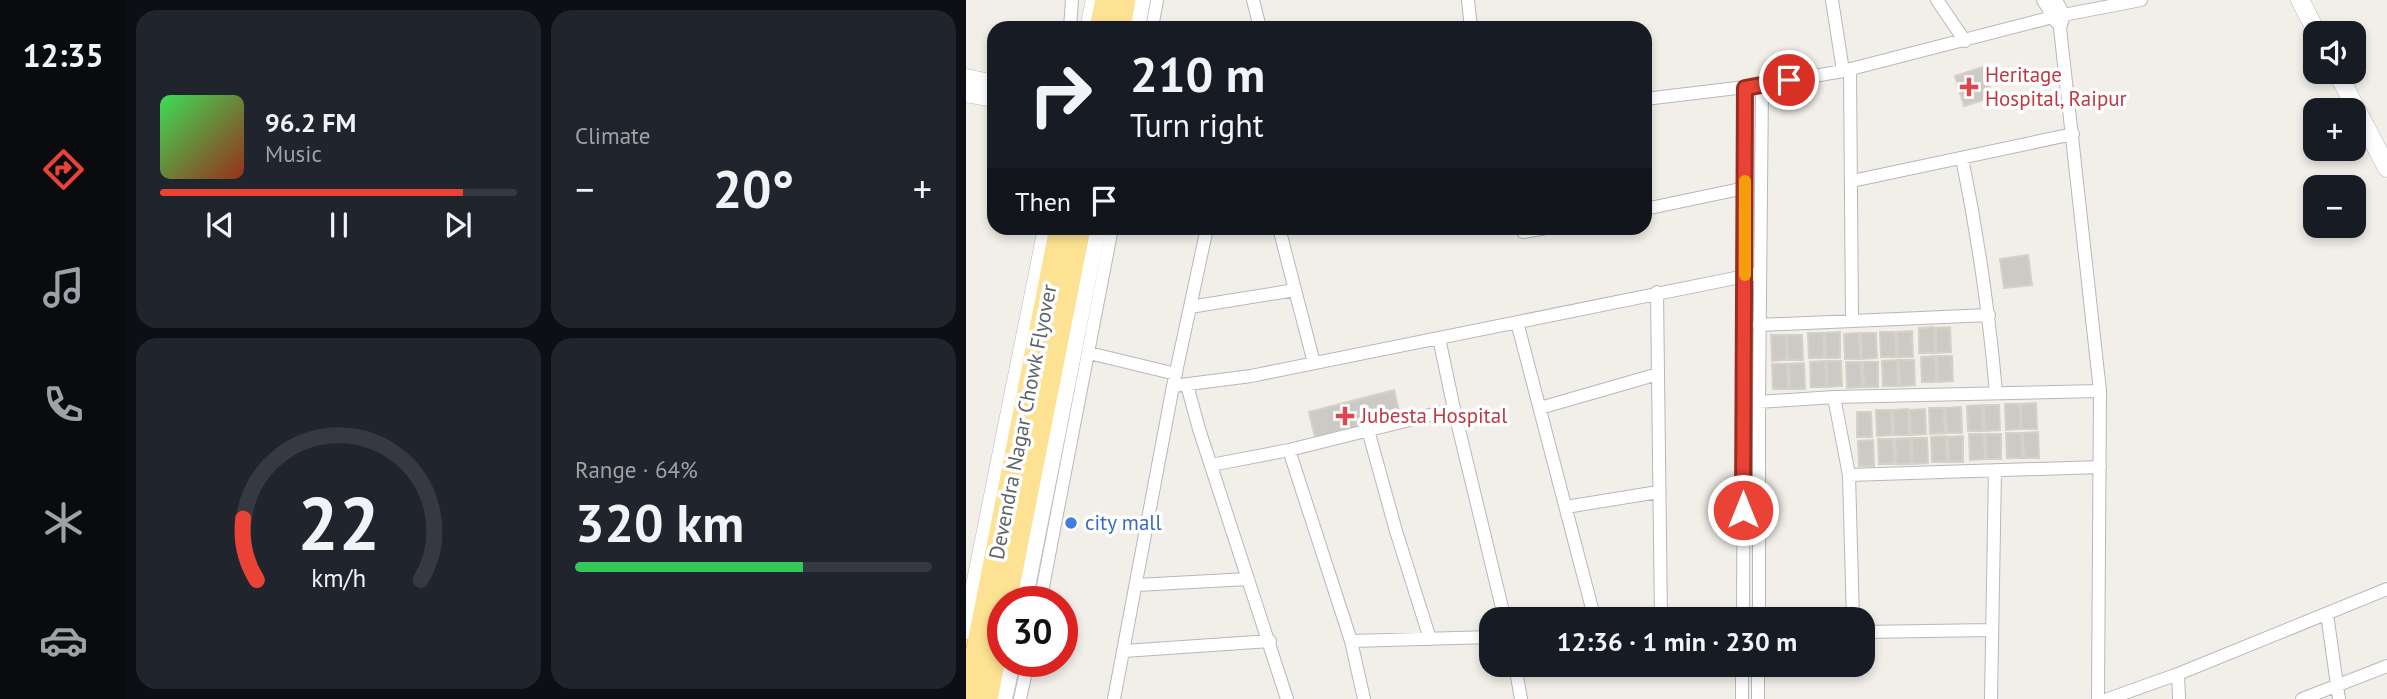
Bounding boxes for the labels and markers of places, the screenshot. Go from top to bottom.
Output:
pin [1759,50,1819,110]
place label: Heritage Hospital, Raipur [1985,61,2127,112]
marker: Heritage Hospital, Raipur [1959,77,1979,97]
place label: Jubesta Hospital [1360,402,1507,429]
marker: Jubesta Hospital [1335,406,1355,426]
place label: city mall [1085,509,1162,536]
marker: city mall [1063,515,1079,531]

